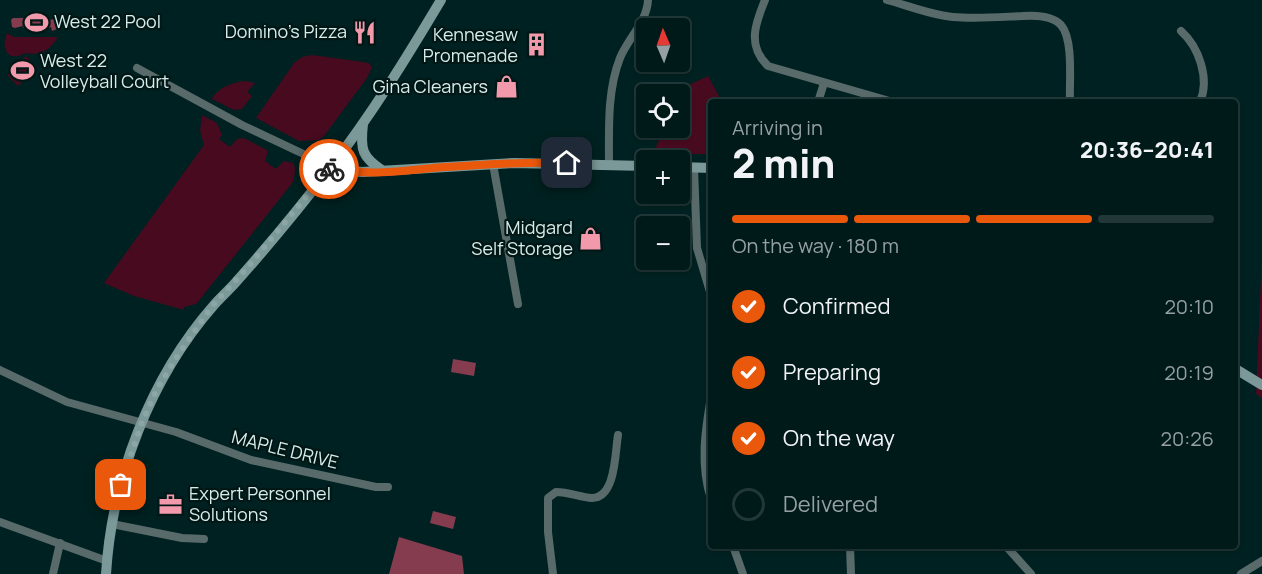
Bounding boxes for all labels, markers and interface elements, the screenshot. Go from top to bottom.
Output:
sports icon: West 22 Pool [23,9,49,35]
place label: West 22 Pool [54,9,161,33]
north arrow [636,18,690,72]
map controls [636,18,690,270]
place label: Domino's Pizza [225,19,347,43]
restaurant icon: Domino's Pizza [352,19,378,45]
place label: Kennesaw Promenade [423,22,518,67]
building icon: Kennesaw Promenade [523,32,549,58]
place label: West 22 Volleyball Court [40,48,169,93]
sports icon: West 22 Volleyball Court [9,58,35,84]
place label: Gina Cleaners [373,74,488,98]
shop icon: Gina Cleaners [493,74,519,100]
button: locate [636,84,690,138]
text: Arriving in [732,114,823,141]
text: 20:36–20:41 [1080,135,1214,165]
text: 2 min [732,136,835,190]
pin [541,137,592,188]
courier [299,139,359,199]
icon: home [550,146,583,179]
button: + [636,150,690,204]
icon: bike [313,153,346,186]
place label: Midgard Self Storage [471,215,573,260]
button: − [636,216,690,270]
shop icon: Midgard Self Storage [578,225,604,251]
text: On the way · 180 m [732,232,899,259]
icon: check [732,290,765,323]
text: Confirmed [783,291,891,321]
text: 20:10 [1164,293,1214,320]
icon: check [732,356,765,389]
text: Preparing [783,357,881,387]
text: 20:19 [1164,359,1214,386]
icon: check [732,422,765,455]
text: On the way [783,423,895,453]
street label: MAPLE DRIVE [229,424,341,474]
text: 20:26 [1161,425,1214,452]
pin [95,459,146,510]
icon: bag [104,468,137,501]
place label: Expert Personnel Solutions [189,481,331,526]
text: Delivered [783,489,878,519]
office icon: Expert Personnel Solutions [158,491,184,517]

